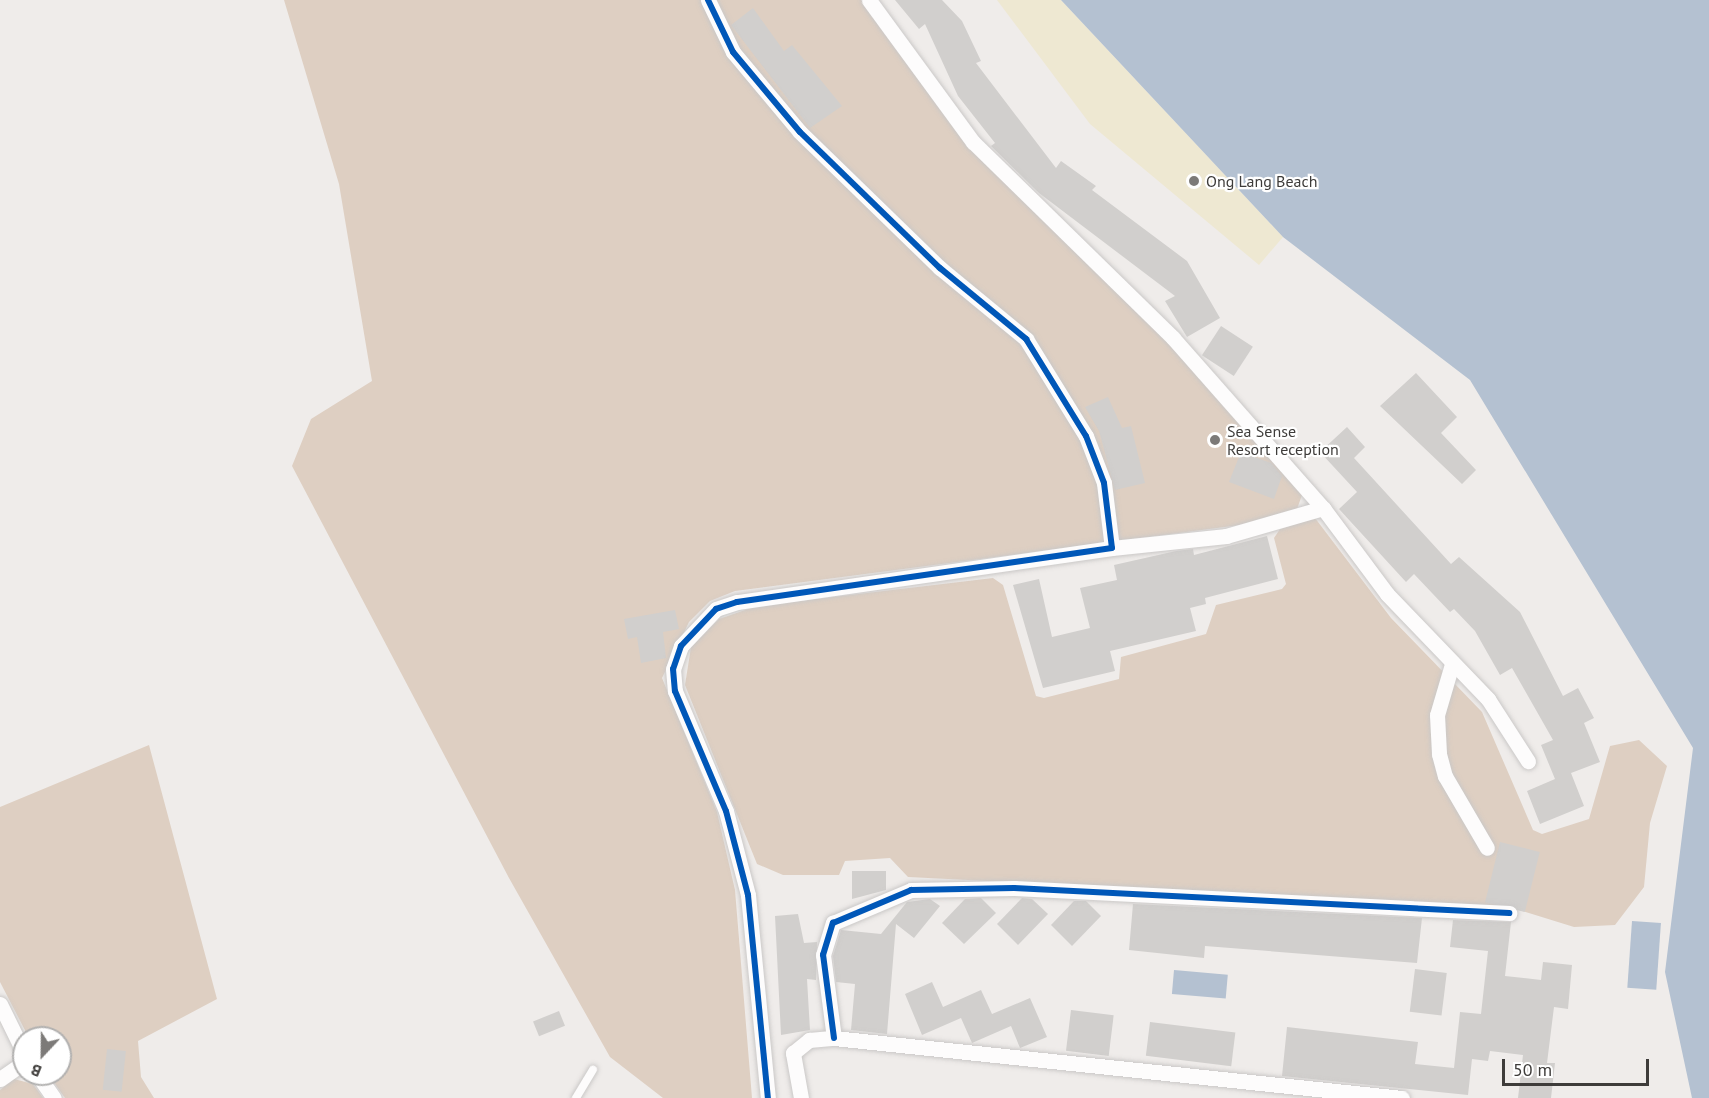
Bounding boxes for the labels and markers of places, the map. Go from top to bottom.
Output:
place label: Ong Lang Beach [1206,171,1317,191]
marker: Ong Lang Beach [1187,174,1201,188]
place label: Sea Sense Resort reception [1227,421,1339,459]
marker: Sea Sense Resort reception [1208,433,1222,447]

